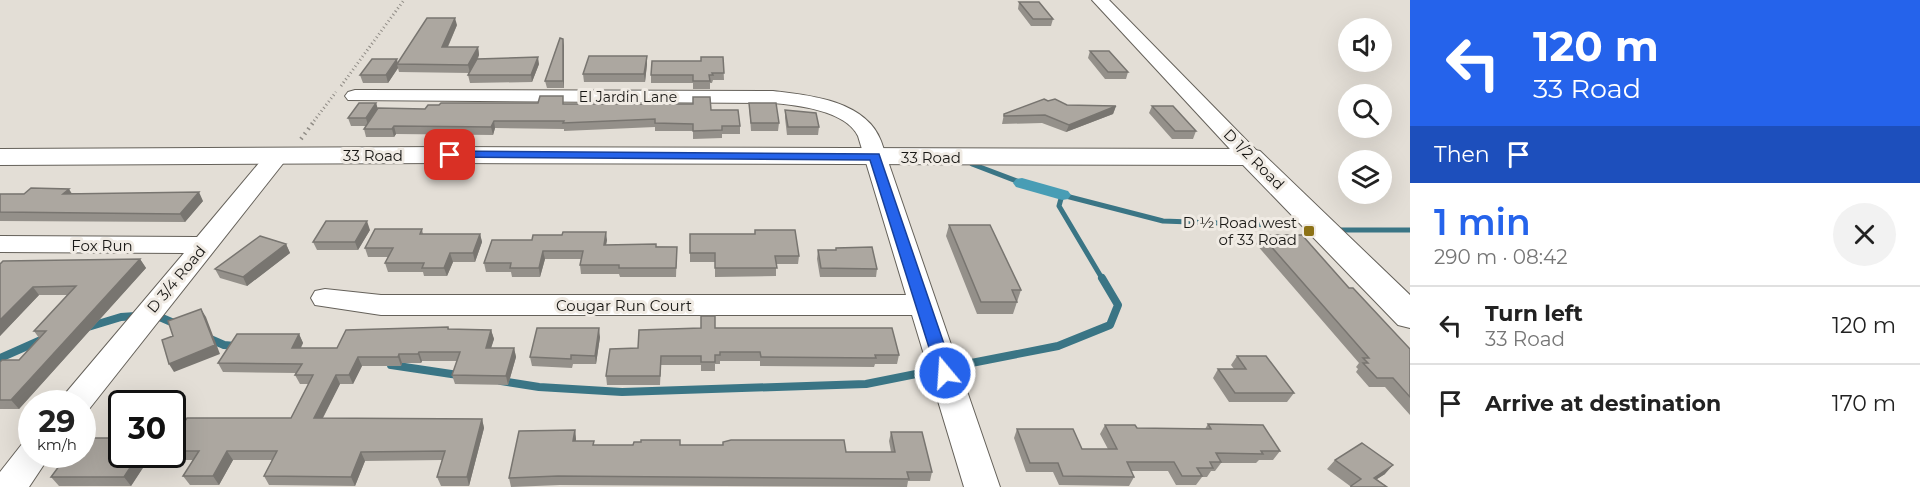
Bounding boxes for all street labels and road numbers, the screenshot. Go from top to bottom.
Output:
street label: El Jardin Lane [579,88,677,106]
street label: D 1/2 Road [1220,125,1288,193]
street label: 33 Road [343,146,403,165]
street label: 33 Road [901,148,961,167]
street label: Fox Run [71,236,133,255]
street label: D 3/4 Road [142,242,210,316]
street label: Cougar Run Court [556,296,692,315]

